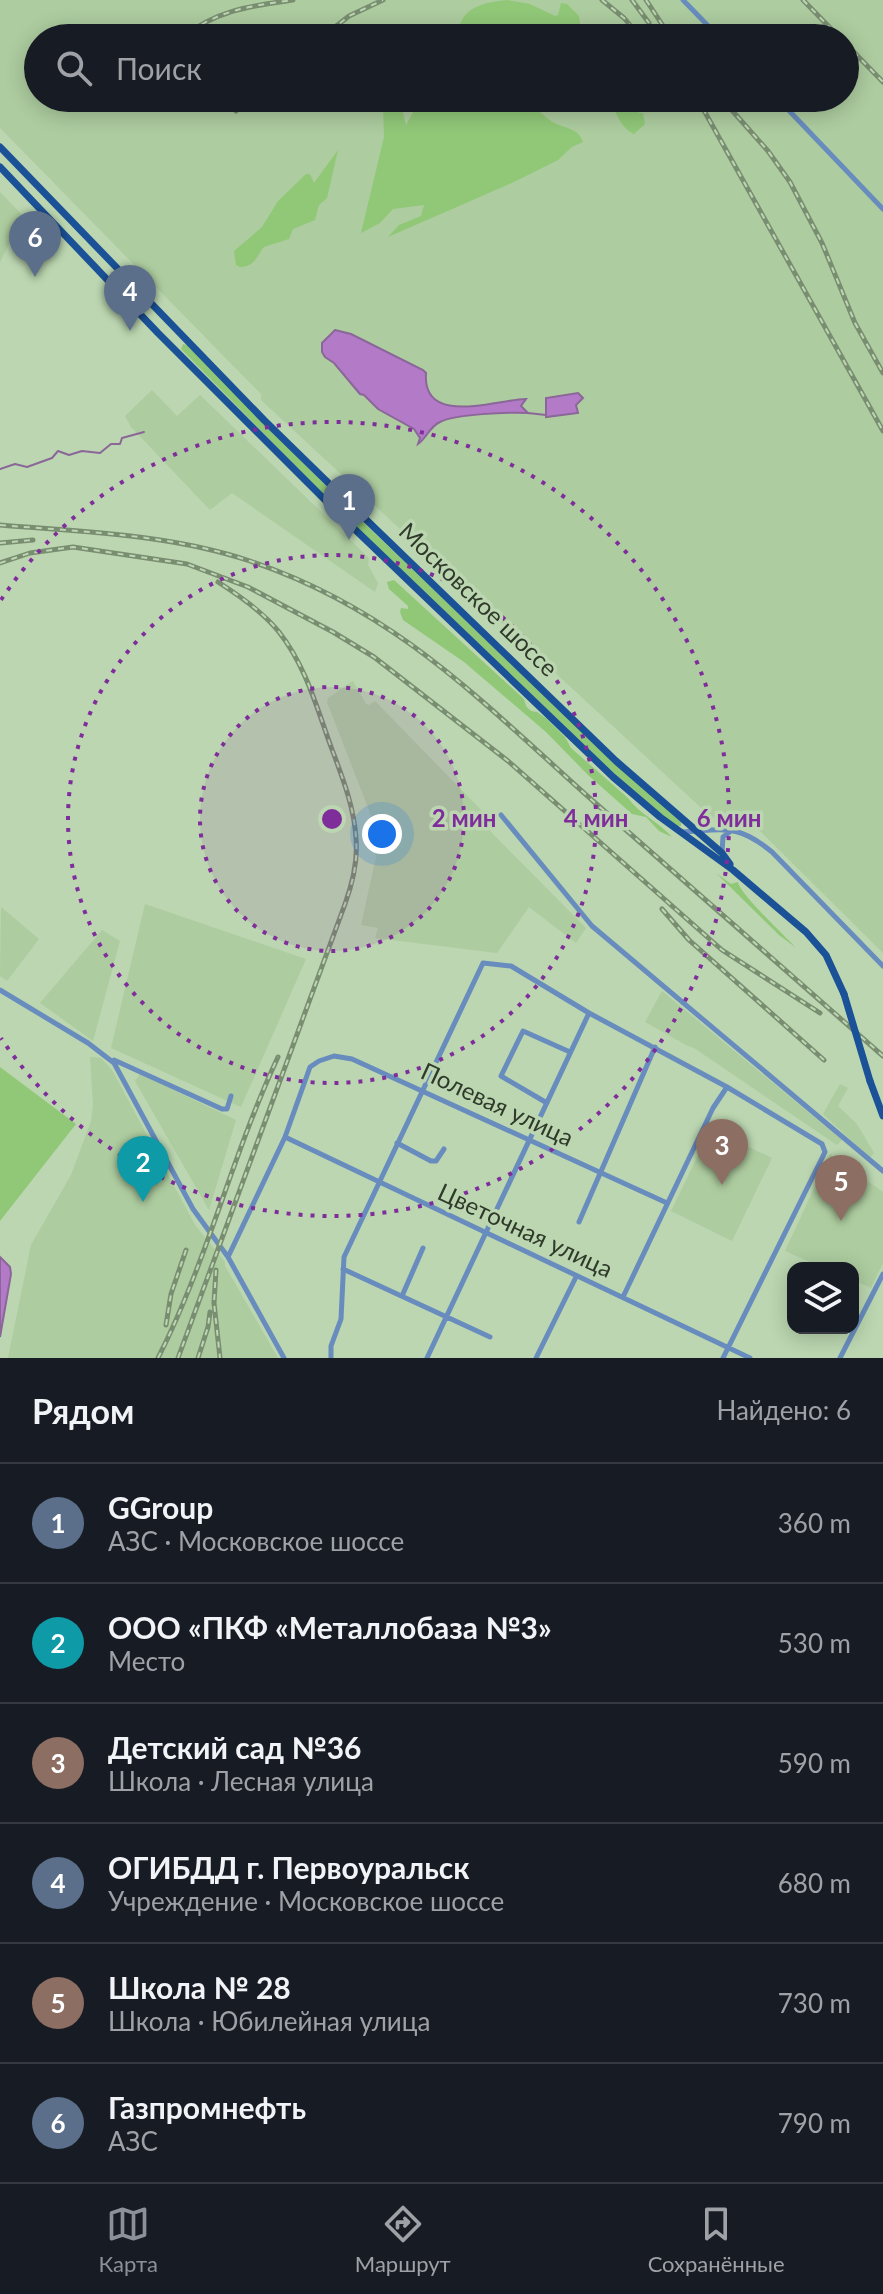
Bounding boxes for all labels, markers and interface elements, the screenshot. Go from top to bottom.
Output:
search box [24,24,859,112]
icon: search [52,46,96,90]
text: Поиск [116,50,202,86]
pin: 6 [9,211,61,277]
pin: 4 [104,265,156,331]
pin: 1 [323,474,375,540]
street label: Московское шоссе [394,516,564,682]
text: 2 мин [432,803,496,832]
text: 4 мин [564,803,628,832]
text: 6 мин [697,803,761,832]
centre of rings [318,805,346,833]
your location [362,814,402,854]
street label: Полевая улица [417,1056,578,1152]
pin: 3 [696,1119,748,1185]
pin: 2 [117,1136,169,1202]
pin: 5 [815,1155,867,1221]
street label: Цветочная улица [434,1176,618,1283]
map controls [787,1262,859,1334]
button: layers [787,1262,859,1334]
text: Рядом [32,1390,134,1431]
text: Найдено: 6 [716,1394,851,1426]
text: GGroup [108,1489,213,1525]
text: 1 [50,1507,66,1539]
text: 360 m [778,1507,851,1539]
text: АЗС · Московское шоссе [108,1525,404,1557]
text: ООО «ПКФ «Металлобаза №3» [108,1609,552,1645]
text: 2 [50,1627,66,1659]
text: 530 m [778,1627,851,1659]
text: Место [108,1645,185,1677]
text: Детский сад №36 [108,1729,361,1765]
text: 3 [50,1747,66,1779]
text: 590 m [778,1747,851,1779]
text: Школа · Лесная улица [108,1765,374,1797]
text: ОГИБДД г. Первоуральск [108,1849,470,1885]
text: 4 [50,1867,66,1899]
text: 680 m [778,1867,851,1899]
text: Учреждение · Московское шоссе [108,1885,504,1917]
text: Школа № 28 [108,1969,291,2005]
text: 5 [50,1987,66,2019]
text: 730 m [778,1987,851,2019]
text: Школа · Юбилейная улица [108,2005,430,2037]
text: Газпромнефть [108,2089,306,2125]
text: 6 [50,2107,66,2139]
text: 790 m [778,2107,851,2139]
text: АЗС [108,2125,158,2157]
tab: Карта [98,2202,158,2277]
tab: Маршрут [355,2202,451,2277]
tab: Сохранённые [648,2202,785,2277]

